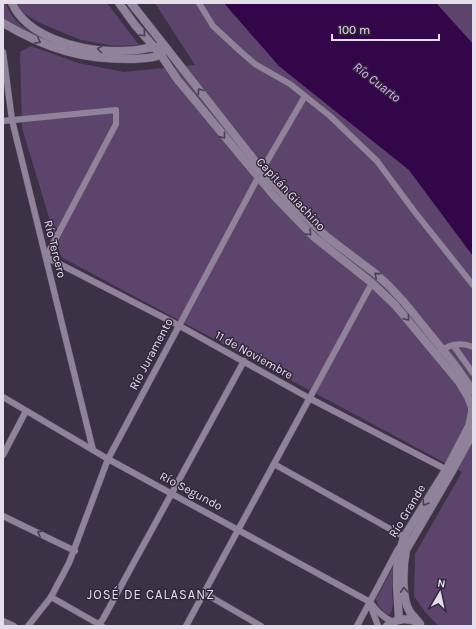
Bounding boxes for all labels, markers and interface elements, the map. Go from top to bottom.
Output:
scale bar [332,16,439,42]
text: 100 m [338,23,370,37]
one-way arrow [138,29,145,37]
one-way arrow [33,36,41,44]
one-way arrow [97,45,103,54]
water label: Río Cuarto [350,59,404,105]
one-way arrow [198,89,205,96]
one-way arrow [219,131,226,138]
street label: Capitán Giachino [254,155,328,233]
street label: Río Tercero [41,219,69,279]
one-way arrow [304,228,312,236]
one-way arrow [374,273,381,280]
one-way arrow [402,314,409,321]
street label: Río Juramento [126,316,176,392]
street label: 11 de Noviembre [213,328,295,382]
street label: Río Segundo [157,469,225,513]
street label: Río Grande [386,482,428,540]
one-way arrow [423,499,430,506]
one-way arrow [37,531,44,538]
north arrow [420,573,460,613]
text: N [437,577,446,591]
district label: JOSÉ DE CALASANZ [87,585,215,602]
one-way arrow [400,587,409,593]

